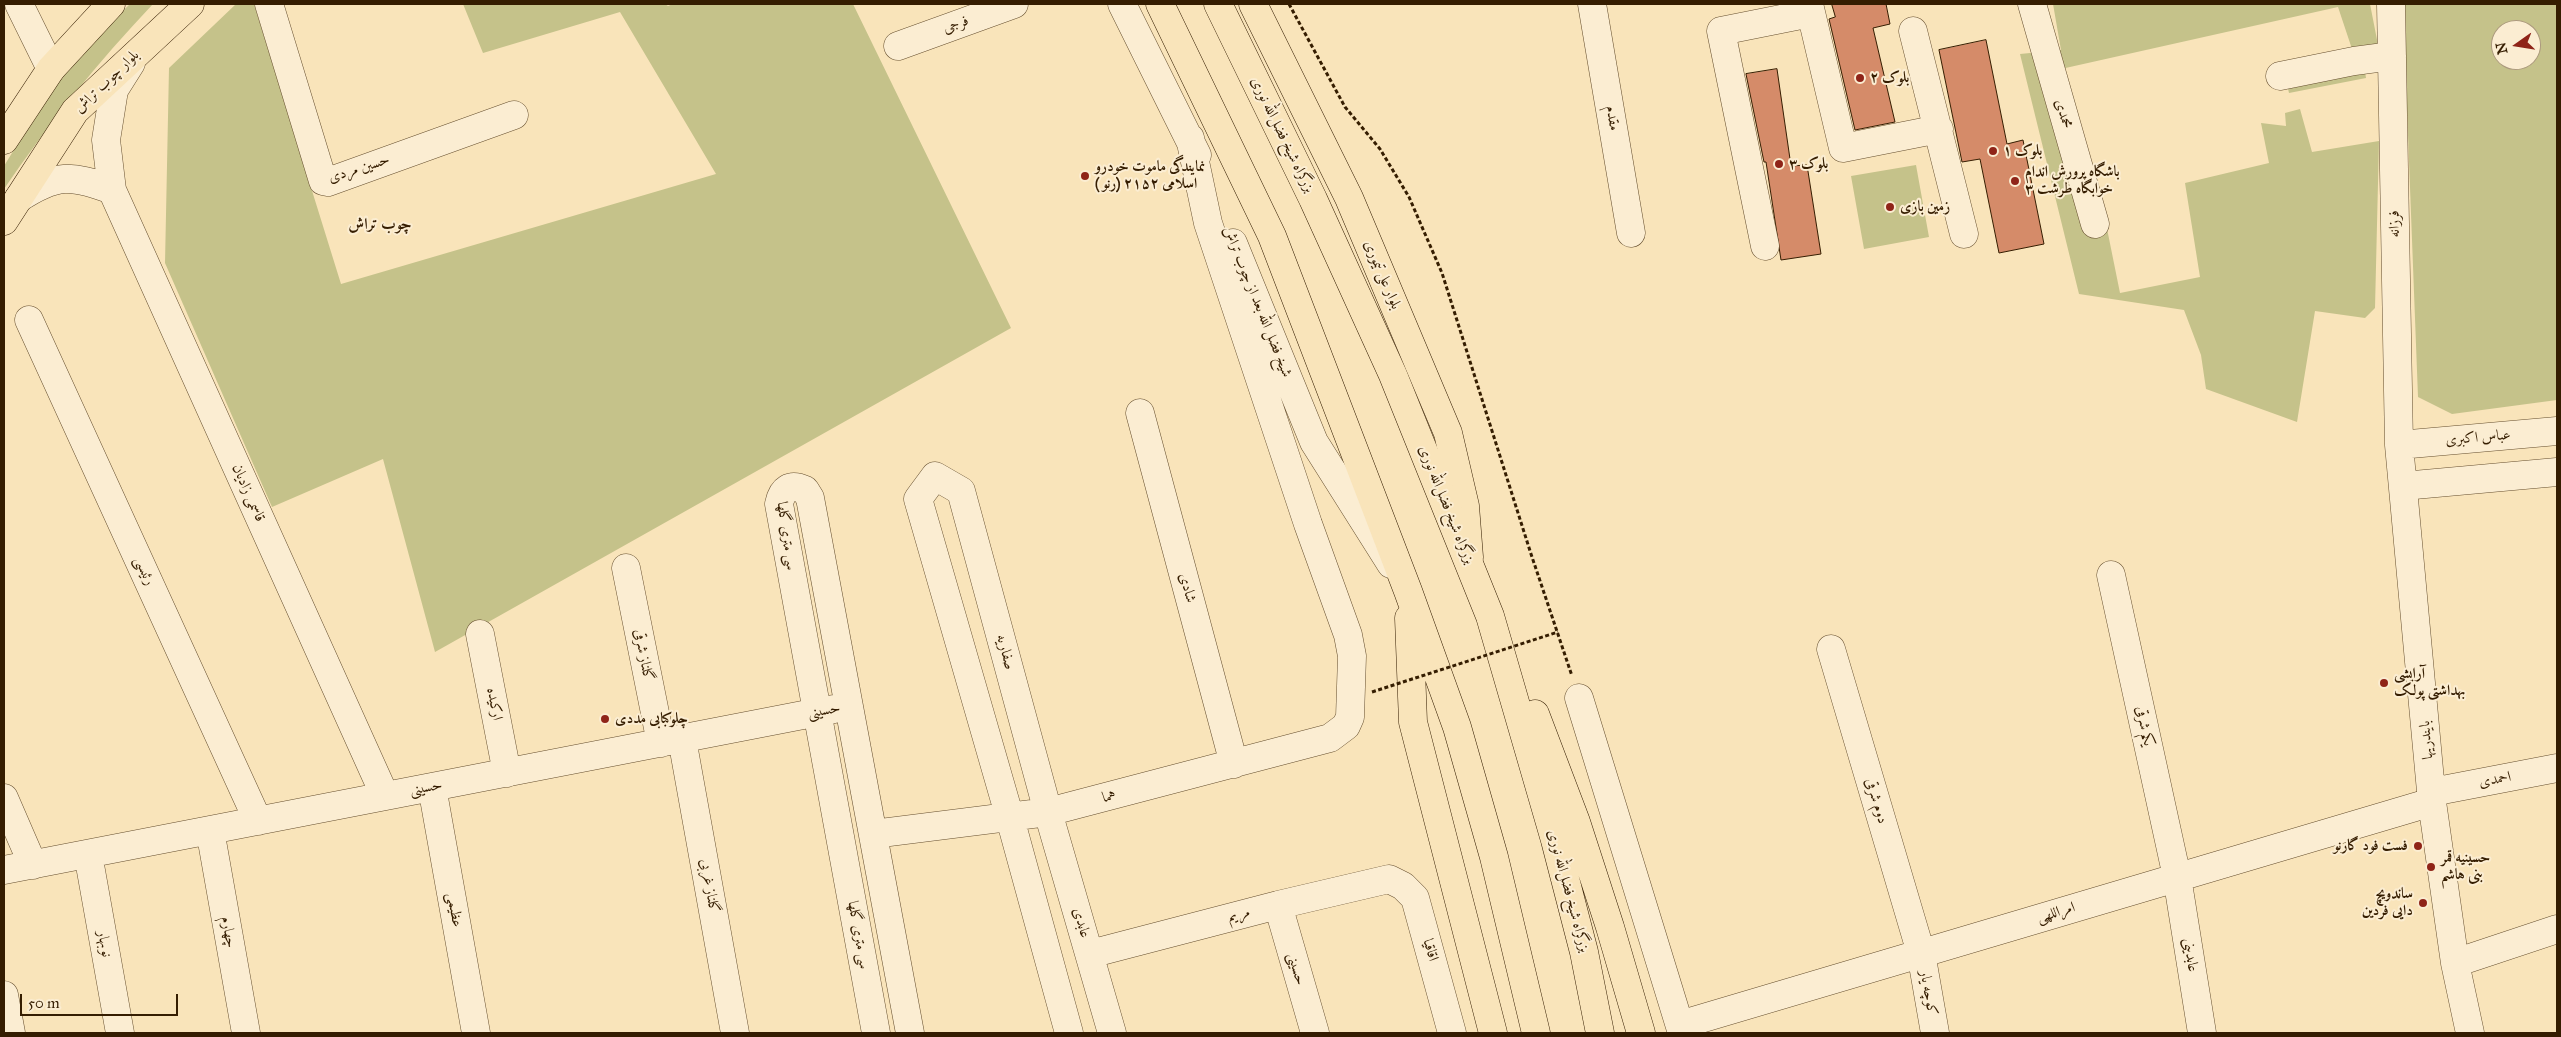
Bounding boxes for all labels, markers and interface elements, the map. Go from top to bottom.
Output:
street label: فرجی [941,12,971,38]
north arrow [2491,20,2541,70]
text: N [2492,41,2511,56]
street label: بلوار چوب‌ تراش [71,47,143,117]
place label: بلوک ۲ [1870,69,1909,87]
marker: بلوک ۲ [1854,72,1866,84]
street label: بزرگراه شیخ فضل‌الله نوری [1246,74,1318,196]
street label: محمدی [2050,97,2076,131]
street label: مقدم [1601,104,1623,132]
place label: بلوک ۱ [2003,142,2042,160]
marker: بلوک ۱ [1987,145,1999,157]
street label: حسین مردی [326,151,392,187]
place label: بلوک ۳ [1789,155,1828,173]
place label: نمایندگی ماموت خودرو ( رنو) اسلامی ۲۱۵۲ [1095,158,1205,193]
marker: بلوک ۳ [1773,158,1785,170]
place label: باشگاه پرورش اندام خوابگاه طرشت ۳ [2025,163,2120,198]
marker: نمایندگی ماموت خودرو ( رنو) اسلامی ۲۱۵۲ [1079,170,1091,182]
marker: باشگاه پرورش اندام خوابگاه طرشت ۳ [2009,175,2021,187]
place label: زمین بازی [1900,198,1950,216]
marker: زمین بازی [1884,201,1896,213]
street label: فرزانه [2386,210,2404,238]
district label: چوب تراش [348,215,412,235]
street label: شیخ فضل الله بعد از چوب تراش [1218,224,1296,380]
street label: بلوار علی تیموری [1359,238,1405,312]
street label: عباس اکبری [2445,426,2511,450]
street label: بزرگراه شیخ فضل‌الله نوری [1414,443,1478,567]
street label: قاسمی زادیان [227,461,269,525]
street label: سی متری گلها [772,501,800,571]
street label: رئیسی [130,554,158,588]
street label: شادی [1174,571,1200,605]
street label: گلناز شرقی [629,628,657,682]
street label: صفاریه [992,632,1018,672]
place label: آرایشی بهداشتی پولک [2394,665,2465,700]
marker: آرایشی بهداشتی پولک [2378,677,2390,689]
street label: ارکیده [482,686,506,722]
street label: حسینی [806,699,842,723]
street label: یکم شرقی [2131,704,2157,748]
place label: چلوکبابی مددی [615,710,688,728]
marker: چلوکبابی مددی [599,713,611,725]
street label: بایندریها [2416,720,2438,760]
street label: احمدی [2477,768,2513,792]
street label: حسینی [408,776,444,800]
street label: دوم شرقی [1861,776,1891,826]
street label: هما [1100,787,1118,807]
street label: بزرگراه شیخ فضل‌الله نوری [1543,828,1593,954]
place label: فست فود گارنو [2333,837,2408,855]
marker: فست فود گارنو [2412,840,2424,852]
place label: حسینیه قمر بنی هاشم [2441,849,2490,884]
street label: گلناز غربی [695,858,723,914]
marker: حسینیه قمر بنی هاشم [2425,861,2437,873]
place label: ساندویچ دایی فردین [2362,885,2413,920]
street label: عظیمی [442,891,466,929]
marker: ساندویچ دایی فردین [2417,897,2429,909]
street label: سی متری گلها [843,899,873,971]
street label: امراللهی [2035,899,2077,927]
street label: مریم [1226,903,1252,927]
street label: عابدی [1068,906,1094,940]
street label: چهارم [216,915,240,949]
street label: نوبهار [93,929,115,959]
street label: اقاقیا [1418,937,1442,963]
street label: عابدینی [2178,937,2202,973]
street label: حسینی [1283,951,1309,987]
street label: کوچه یار [1915,969,1941,1017]
scale bar [22,984,180,1016]
text: 50 m [28,994,60,1012]

